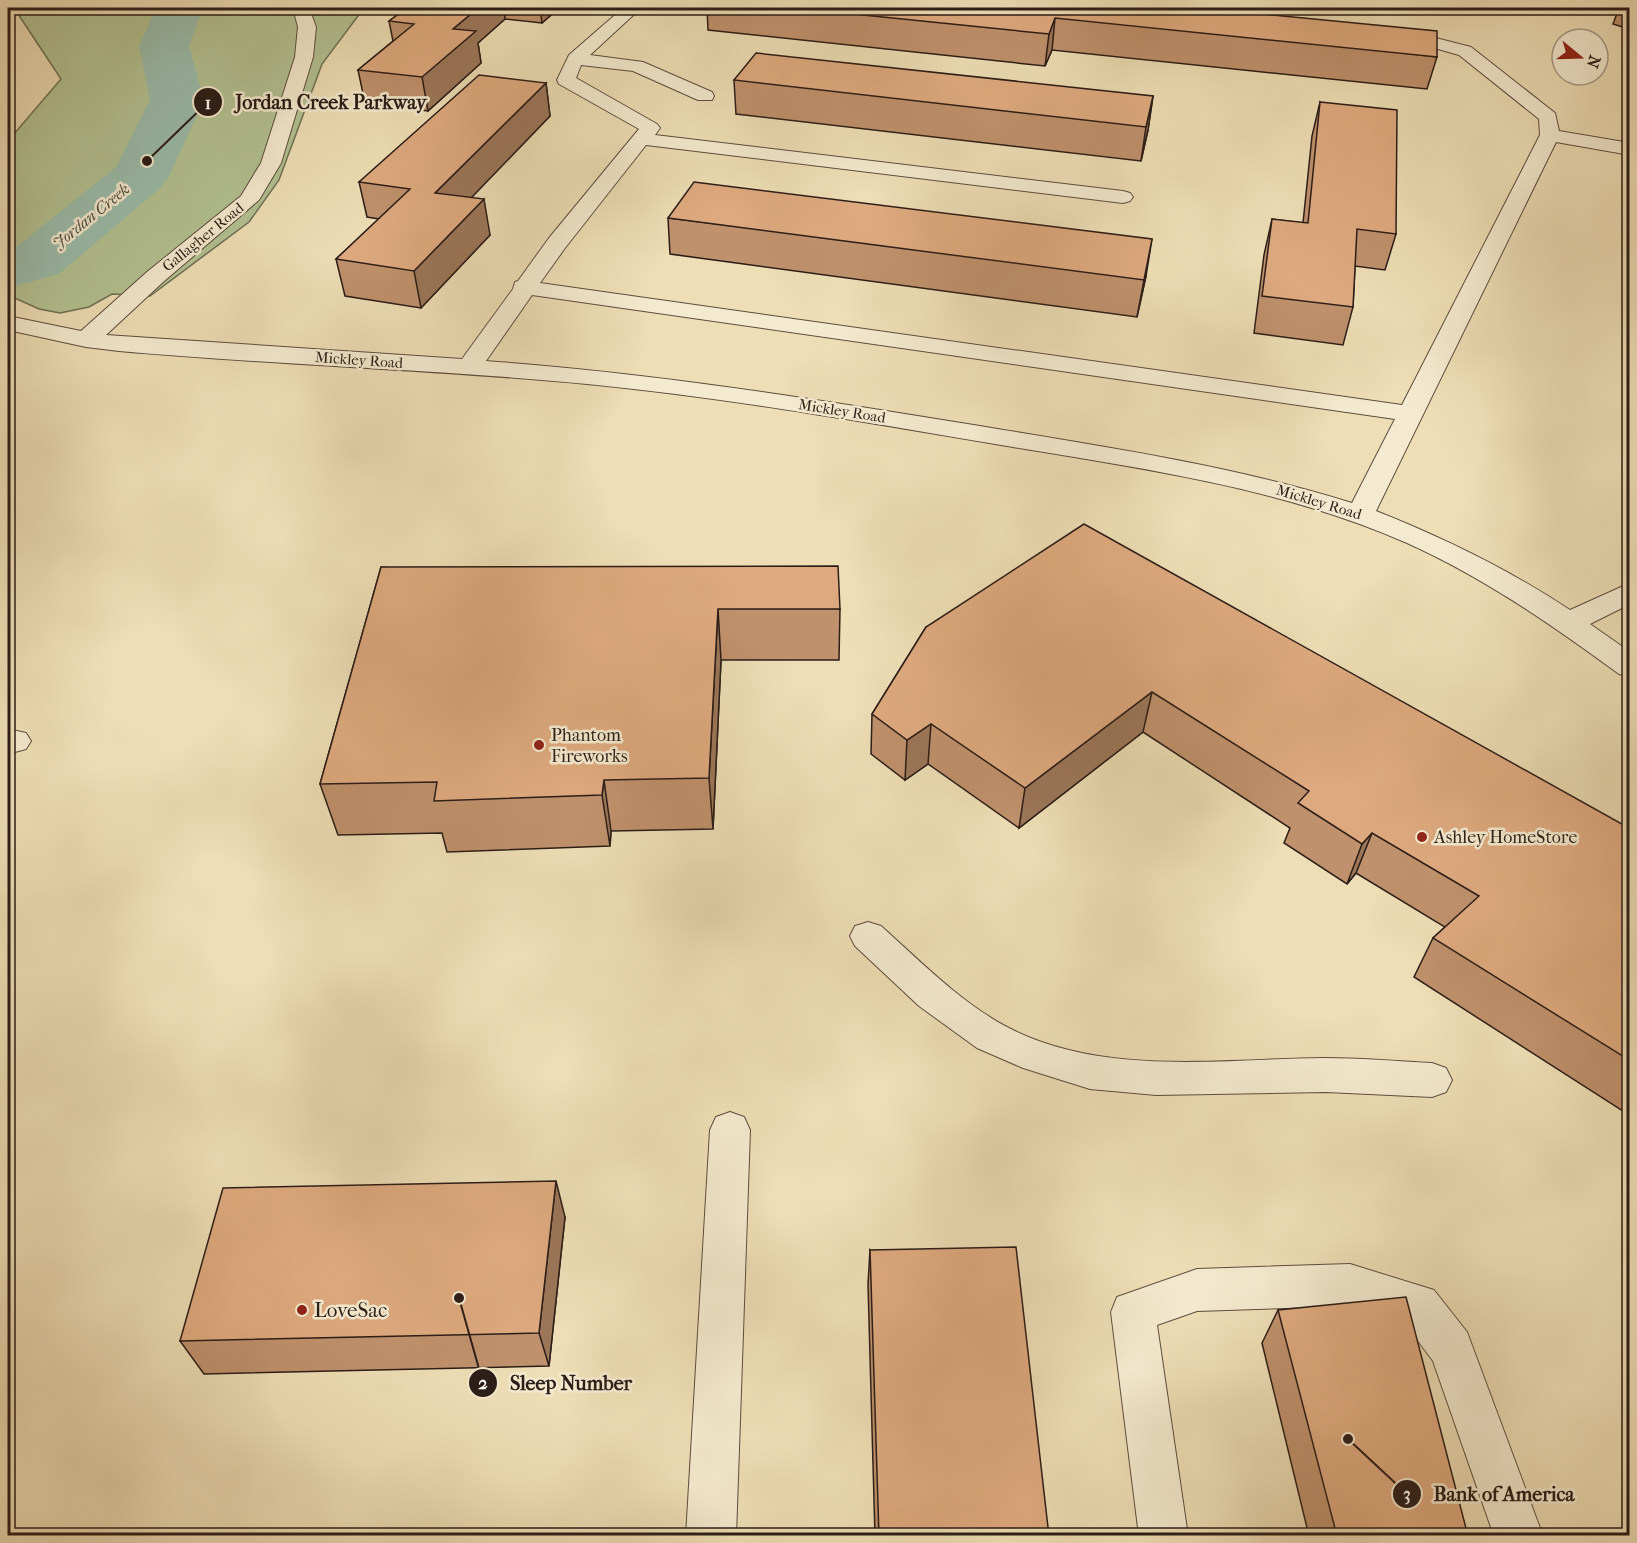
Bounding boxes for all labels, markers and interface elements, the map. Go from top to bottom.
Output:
north arrow [1550,27,1610,87]
text: N [1582,53,1605,71]
callout: Jordan Creek Parkway [193,83,439,121]
text: Jordan Creek Parkway [233,91,428,114]
text: 1 [205,93,211,114]
water label: Jordan Creek [49,179,133,253]
street label: Gallagher Road [159,198,248,275]
street label: Mickley Road [314,348,404,372]
street label: Mickley Road [797,395,888,427]
street label: Mickley Road [1274,481,1365,524]
place label: Phantom Fireworks [551,725,628,767]
marker: Phantom Fireworks [532,738,546,752]
place label: Ashley HomeStore [1433,827,1577,848]
marker: Ashley HomeStore [1415,830,1429,844]
place label: LoveSac [314,1298,387,1322]
marker: LoveSac [295,1303,309,1317]
callout: Sleep Number [468,1364,644,1402]
text: Sleep Number [510,1372,633,1395]
text: 2 [478,1373,488,1394]
callout: Bank of America [1392,1475,1587,1513]
text: Bank of America [1433,1483,1575,1506]
text: 3 [1403,1484,1411,1505]

